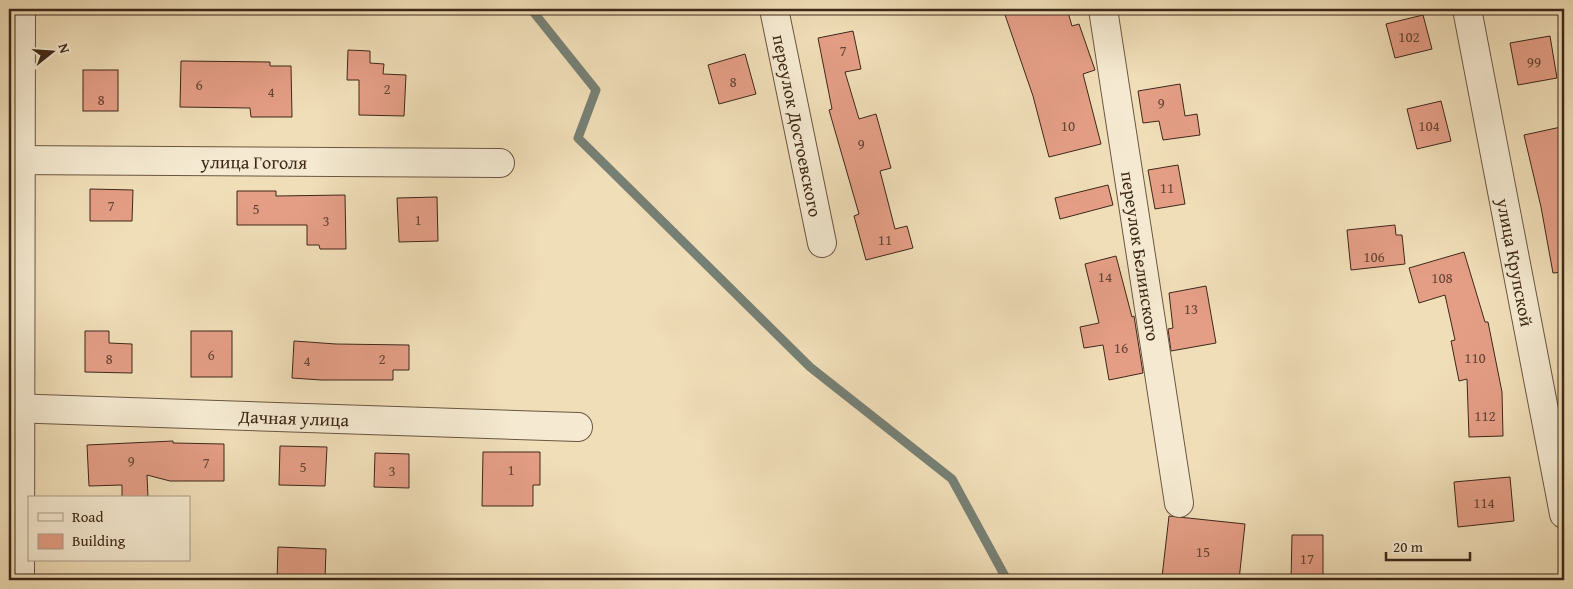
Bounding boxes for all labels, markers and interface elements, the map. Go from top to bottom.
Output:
house number: 102 [1398,26,1420,47]
north arrow [28,28,78,78]
street label: переулок Достоевского [766,32,830,219]
house number: 7 [839,40,847,61]
text: N [54,41,76,56]
house number: 99 [1527,51,1541,72]
house number: 8 [729,71,737,92]
house number: 6 [195,74,203,95]
house number: 2 [383,78,391,99]
house number: 4 [267,81,275,102]
house number: 8 [97,89,105,110]
house number: 9 [1157,92,1165,113]
house number: 10 [1061,115,1075,136]
house number: 104 [1418,115,1440,136]
house number: 9 [857,133,865,154]
street label: улица Гоголя [200,148,307,175]
street label: переулок Белинского [1115,169,1167,343]
house number: 11 [1160,177,1174,198]
house number: 7 [107,195,115,216]
street label: улица Крупской [1490,195,1541,329]
house number: 5 [252,198,260,219]
house number: 1 [414,209,422,230]
house number: 3 [322,210,330,231]
house number: 11 [878,229,892,250]
house number: 106 [1363,246,1385,267]
house number: 14 [1098,266,1112,287]
house number: 108 [1431,267,1453,288]
house number: 13 [1184,298,1198,319]
house number: 16 [1114,337,1128,358]
house number: 6 [207,344,215,365]
house number: 110 [1464,347,1486,368]
house number: 8 [105,348,113,369]
house number: 2 [378,348,386,369]
house number: 4 [303,350,311,371]
street label: Дачная улица [237,402,350,433]
house number: 112 [1474,405,1496,426]
house number: 9 [127,450,135,471]
house number: 7 [202,452,210,473]
house number: 5 [299,456,307,477]
house number: 1 [507,459,515,480]
house number: 3 [388,460,396,481]
house number: 114 [1473,492,1495,513]
legend [28,496,190,562]
text: Road [72,506,103,527]
scale bar [1386,529,1469,561]
text: Building [72,530,126,551]
text: 20 m [1393,536,1424,557]
house number: 15 [1196,541,1210,562]
house number: 17 [1300,548,1314,569]

